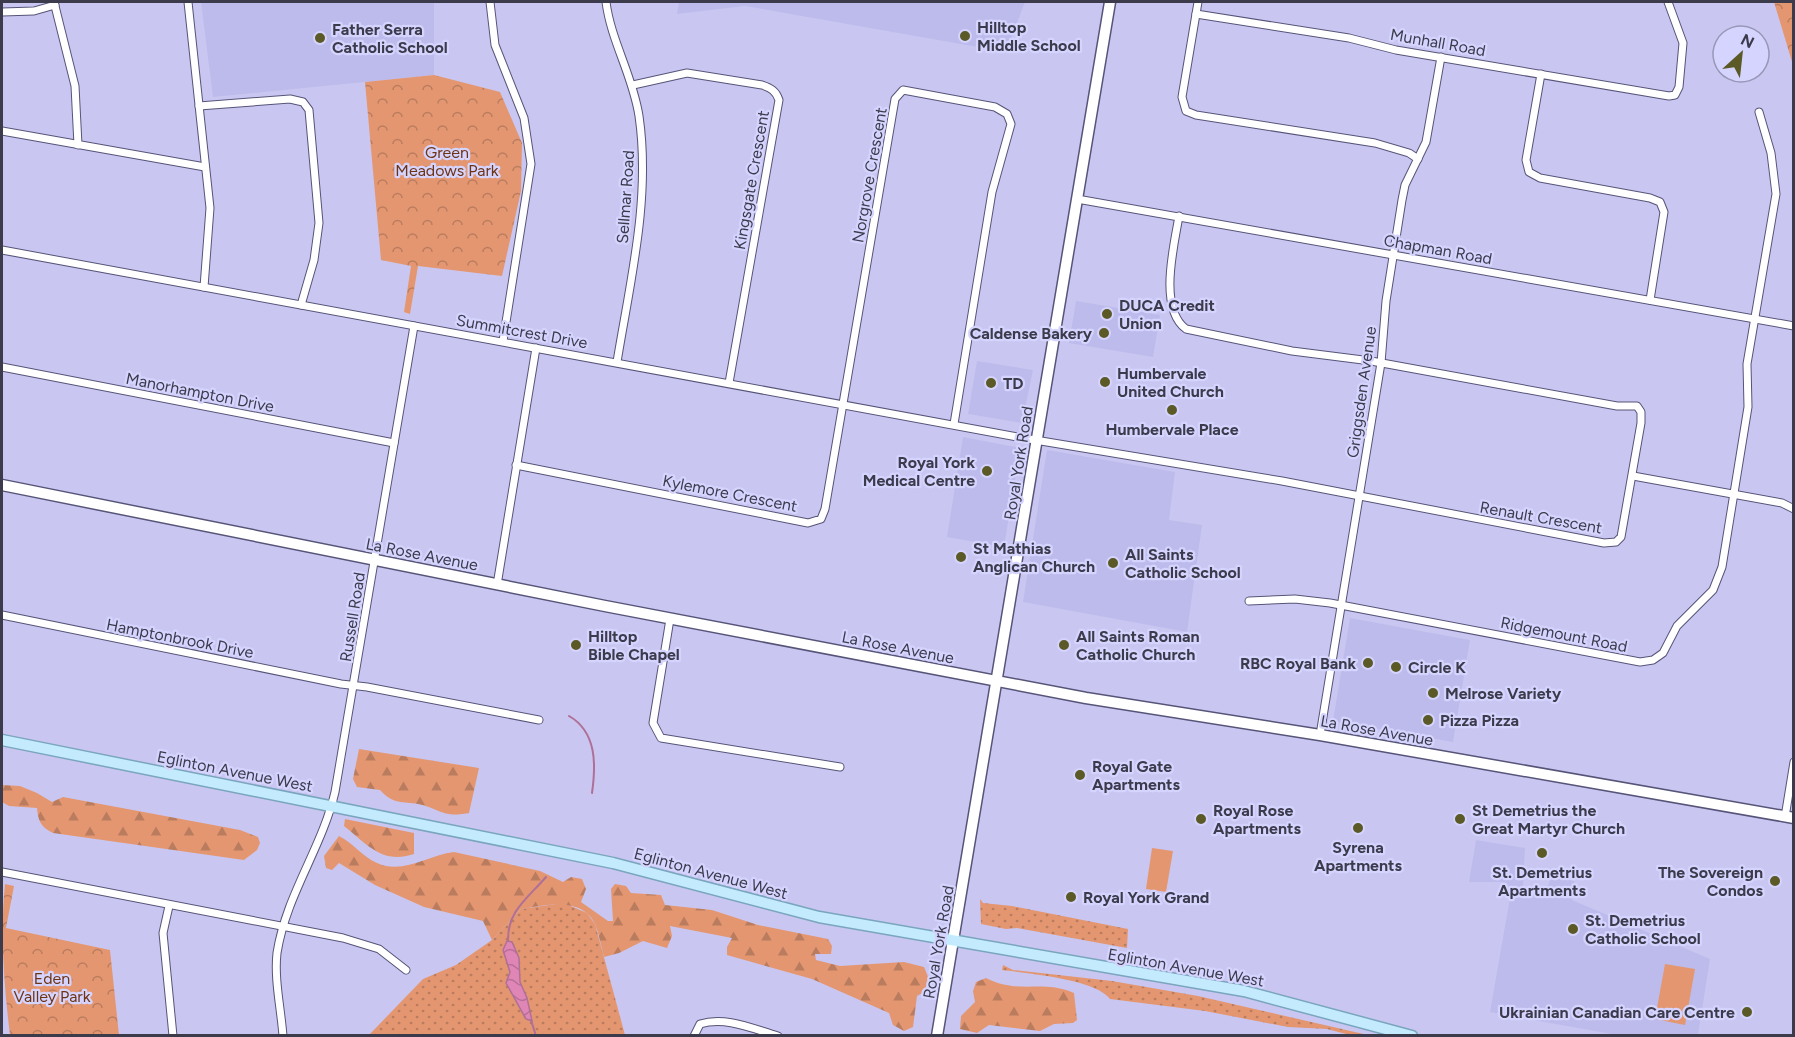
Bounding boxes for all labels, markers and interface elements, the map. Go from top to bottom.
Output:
place label: Hilltop Middle School [977,18,1081,55]
place label: Father Serra Catholic School [332,20,448,57]
north arrow [1711,24,1771,84]
street label: Munhall Road [1389,25,1487,60]
marker: Hilltop Middle School [958,29,972,43]
text: N [1738,30,1757,52]
marker: Father Serra Catholic School [313,31,327,45]
street label: Norgrove Crescent [848,106,891,244]
street label: Kingsgate Crescent [730,109,773,251]
park label: Green Meadows Park [395,143,499,180]
street label: Sellmar Road [613,150,638,244]
street label: Chapman Road [1382,231,1494,268]
place label: DUCA Credit Union [1119,296,1215,333]
marker: DUCA Credit Union [1100,307,1114,321]
street label: Summitcrest Drive [455,311,589,352]
place label: Caldense Bakery [970,324,1093,343]
street label: Griggsden Avenue [1343,325,1380,459]
marker: Caldense Bakery [1097,326,1111,340]
place label: Humbervale United Church [1117,364,1224,401]
street label: Manorhampton Drive [124,369,276,416]
place label: TD [1003,374,1024,393]
marker: Humbervale United Church [1098,375,1112,389]
marker: TD [984,376,998,390]
marker: Humbervale Place [1165,403,1179,417]
street label: Royal York Road [1000,405,1037,521]
place label: Humbervale Place [1106,420,1239,439]
place label: Royal York Medical Centre [863,453,975,490]
marker: Royal York Medical Centre [980,464,994,478]
street label: Kylemore Crescent [661,471,799,516]
street label: Renault Crescent [1478,497,1604,538]
street label: La Rose Avenue [364,534,480,575]
place label: St Mathias Anglican Church [973,539,1095,576]
place label: All Saints Catholic School [1125,545,1241,582]
marker: St Mathias Anglican Church [954,550,968,564]
marker: All Saints Catholic School [1106,556,1120,570]
street label: Russell Road [336,571,369,663]
street label: Ridgemount Road [1499,613,1629,656]
street label: Hamptonbrook Drive [105,615,255,662]
place label: Hilltop Bible Chapel [588,627,680,664]
street label: La Rose Avenue [840,627,956,668]
place label: All Saints Roman Catholic Church [1076,627,1200,664]
marker: Hilltop Bible Chapel [569,638,583,652]
marker: All Saints Roman Catholic Church [1057,638,1071,652]
place label: RBC Royal Bank [1240,654,1356,673]
marker: RBC Royal Bank [1361,656,1375,670]
place label: Circle K [1408,658,1466,677]
marker: Circle K [1389,660,1403,674]
place label: Melrose Variety [1445,684,1562,703]
marker: Melrose Variety [1426,686,1440,700]
street label: La Rose Avenue [1319,711,1435,750]
place label: Pizza Pizza [1440,711,1519,730]
marker: Pizza Pizza [1421,713,1435,727]
street label: Eglinton Avenue West [155,747,314,796]
place label: Royal Gate Apartments [1092,757,1180,794]
marker: Royal Gate Apartments [1073,768,1087,782]
place label: Royal Rose Apartments [1213,801,1301,838]
place label: St Demetrius the Great Martyr Church [1472,801,1625,838]
marker: Royal Rose Apartments [1194,812,1208,826]
marker: St Demetrius the Great Martyr Church [1453,812,1467,826]
marker: Syrena Apartments [1351,821,1365,835]
place label: Syrena Apartments [1314,838,1402,875]
street label: Eglinton Avenue West [632,844,790,903]
marker: St. Demetrius Apartments [1535,846,1549,860]
place label: St. Demetrius Apartments [1492,863,1593,900]
place label: The Sovereign Condos [1658,863,1764,900]
marker: The Sovereign Condos [1768,874,1782,888]
street label: Royal York Road [919,884,958,1000]
place label: Royal York Grand [1083,888,1209,907]
marker: Royal York Grand [1064,890,1078,904]
place label: St. Demetrius Catholic School [1585,911,1701,948]
marker: St. Demetrius Catholic School [1566,922,1580,936]
street label: Eglinton Avenue West [1106,944,1265,991]
park label: Eden Valley Park [14,969,91,1006]
place label: Ukrainian Canadian Care Centre [1499,1003,1735,1022]
marker: Ukrainian Canadian Care Centre [1740,1005,1754,1019]

